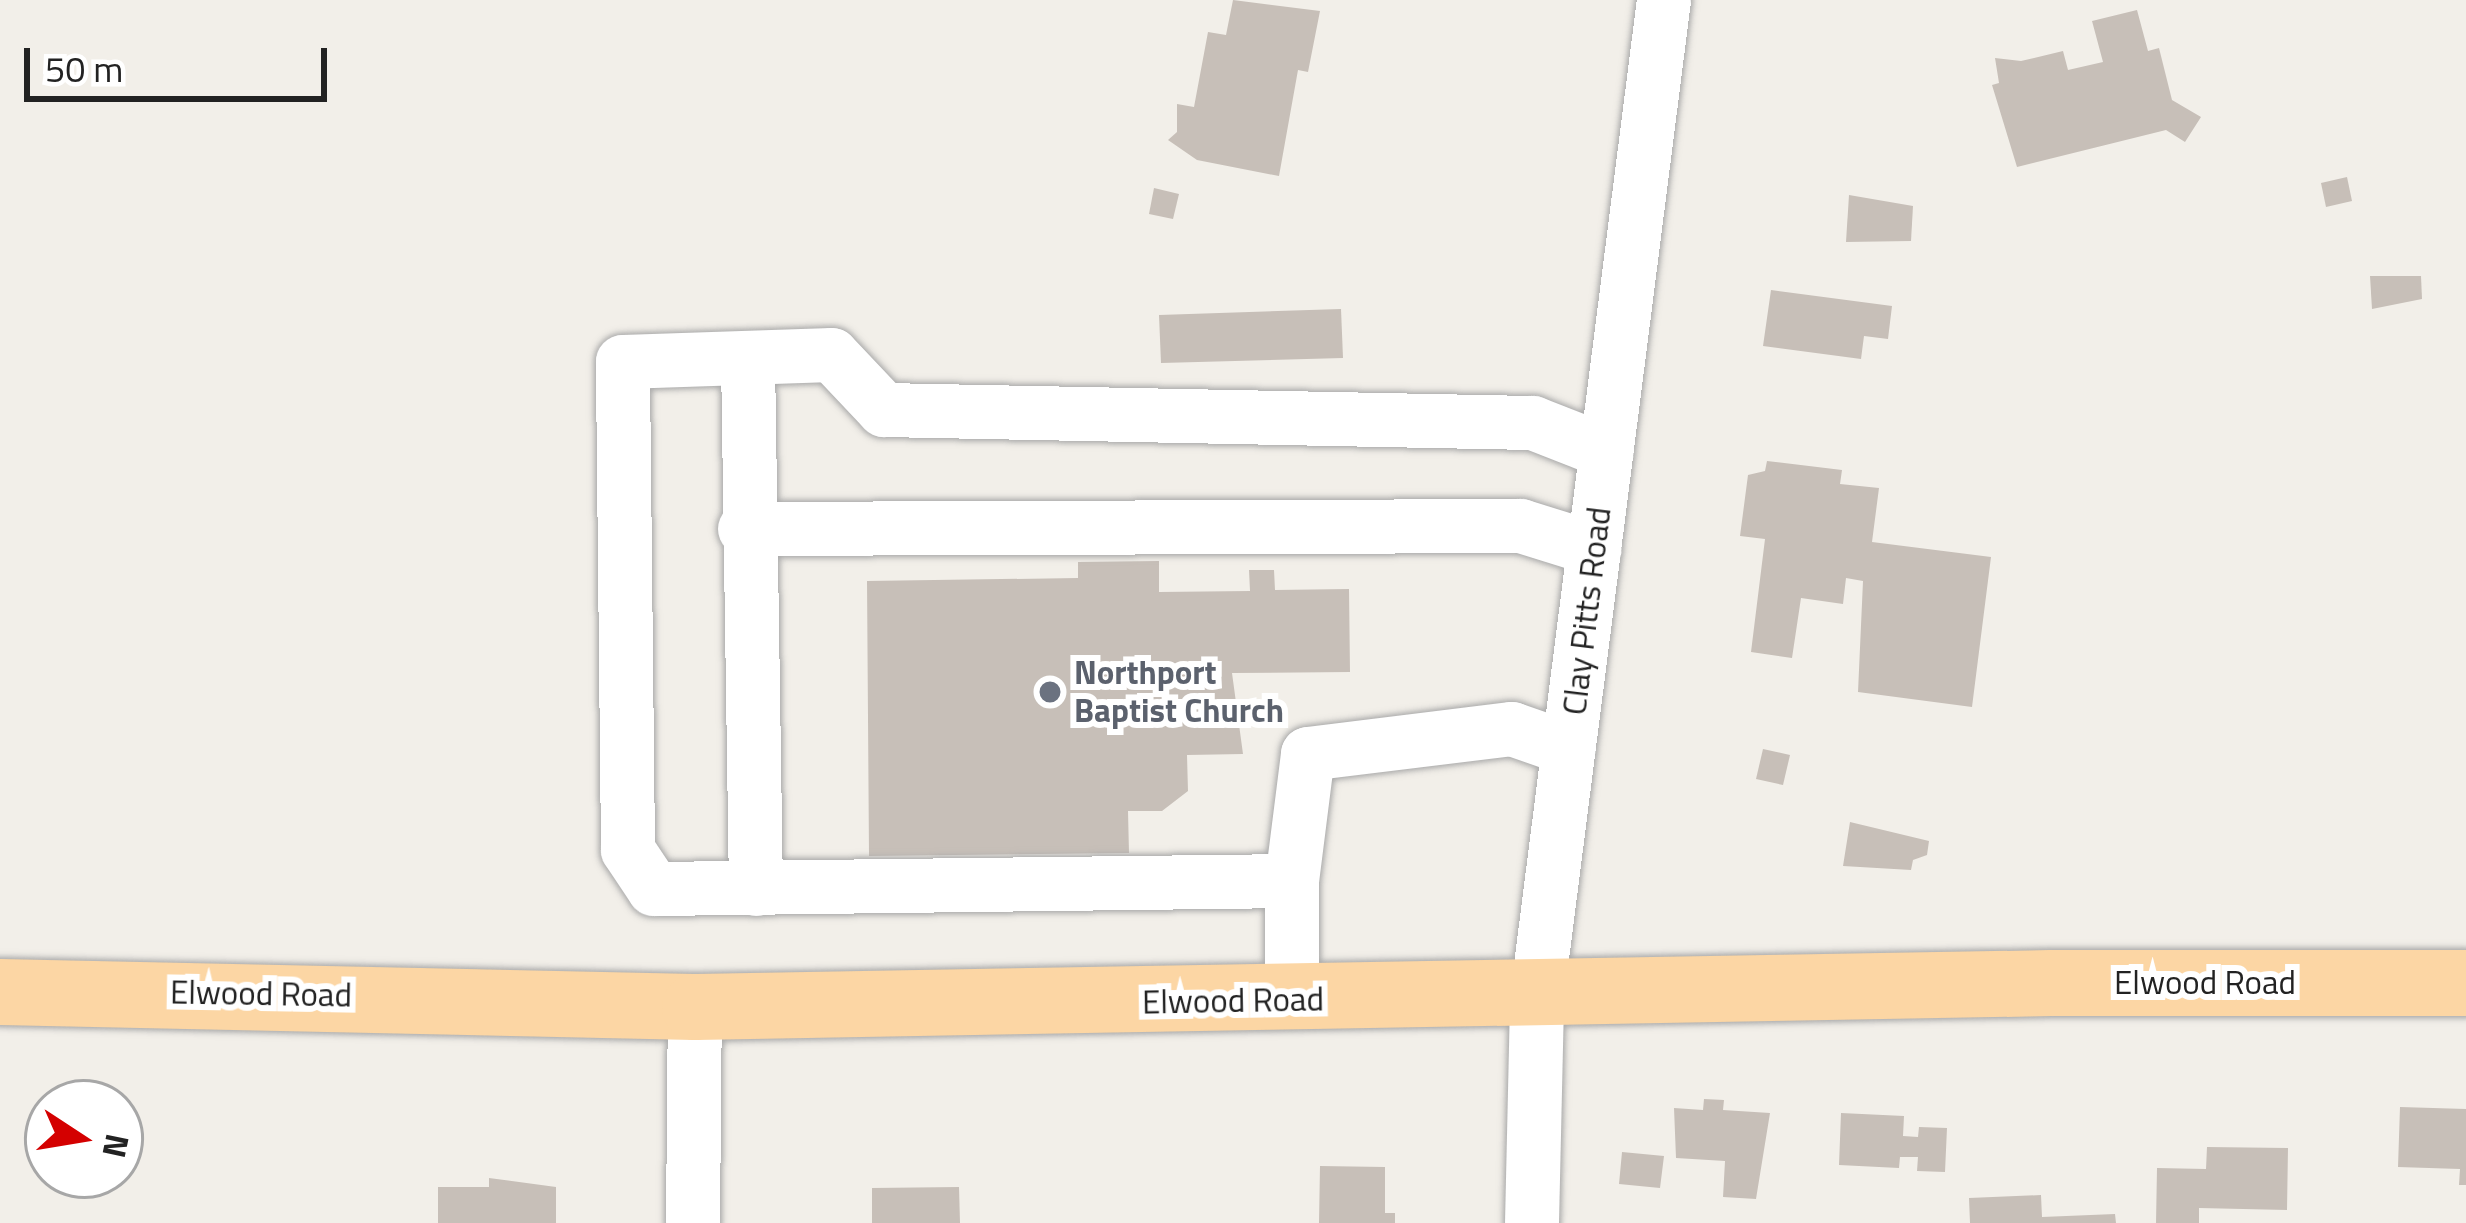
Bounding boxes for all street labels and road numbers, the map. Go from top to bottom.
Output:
street label: Clay Pitts Road [1555,505,1619,717]
street label: Elwood Road [2114,963,2296,1003]
street label: Elwood Road [170,973,352,1015]
street label: Elwood Road [1142,980,1324,1022]

